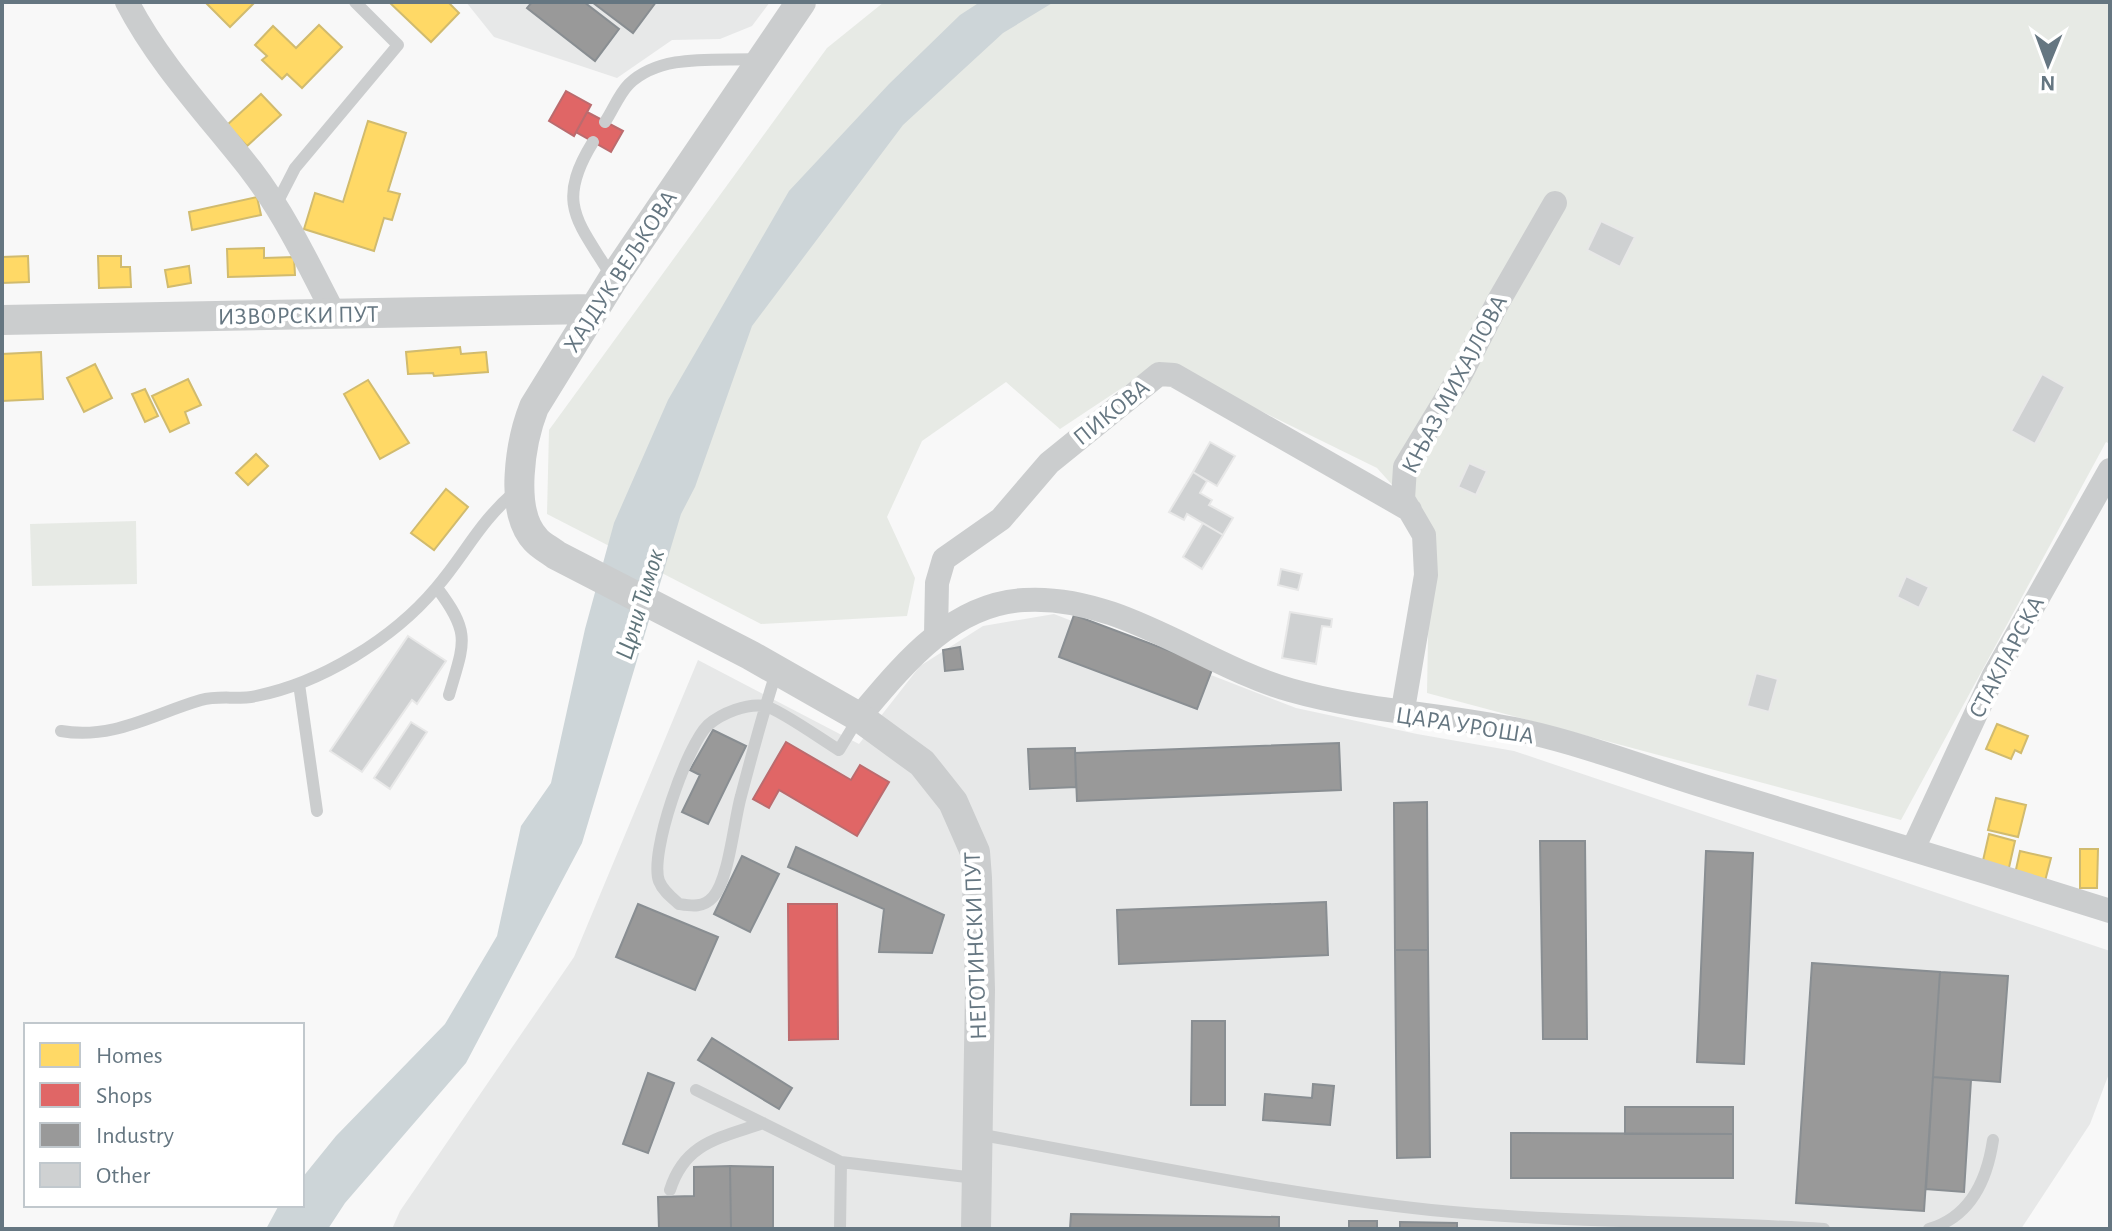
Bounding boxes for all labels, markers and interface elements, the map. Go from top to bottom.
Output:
north arrow [2008,24,2088,104]
text: N [2040,72,2056,94]
street label: ХАЈДУК ВЕЉКОВА [560,186,682,357]
street label: КЊАЗ МИХАЈЛОВА [1398,291,1512,478]
street label: ИЗВОРСКИ ПУТ [217,303,379,329]
street label: ПИКОВА [1069,375,1154,450]
water label: Црни Тимок [611,546,669,663]
street label: СТАКЛАРСКА [1965,593,2049,722]
street label: ЦАРА УРОША [1394,703,1536,749]
street label: НЕГОТИНСКИ ПУТ [961,851,991,1041]
legend [24,1023,304,1207]
text: Homes [96,1044,163,1068]
text: Shops [96,1084,152,1108]
text: Industry [96,1124,174,1148]
text: Other [96,1164,150,1188]

